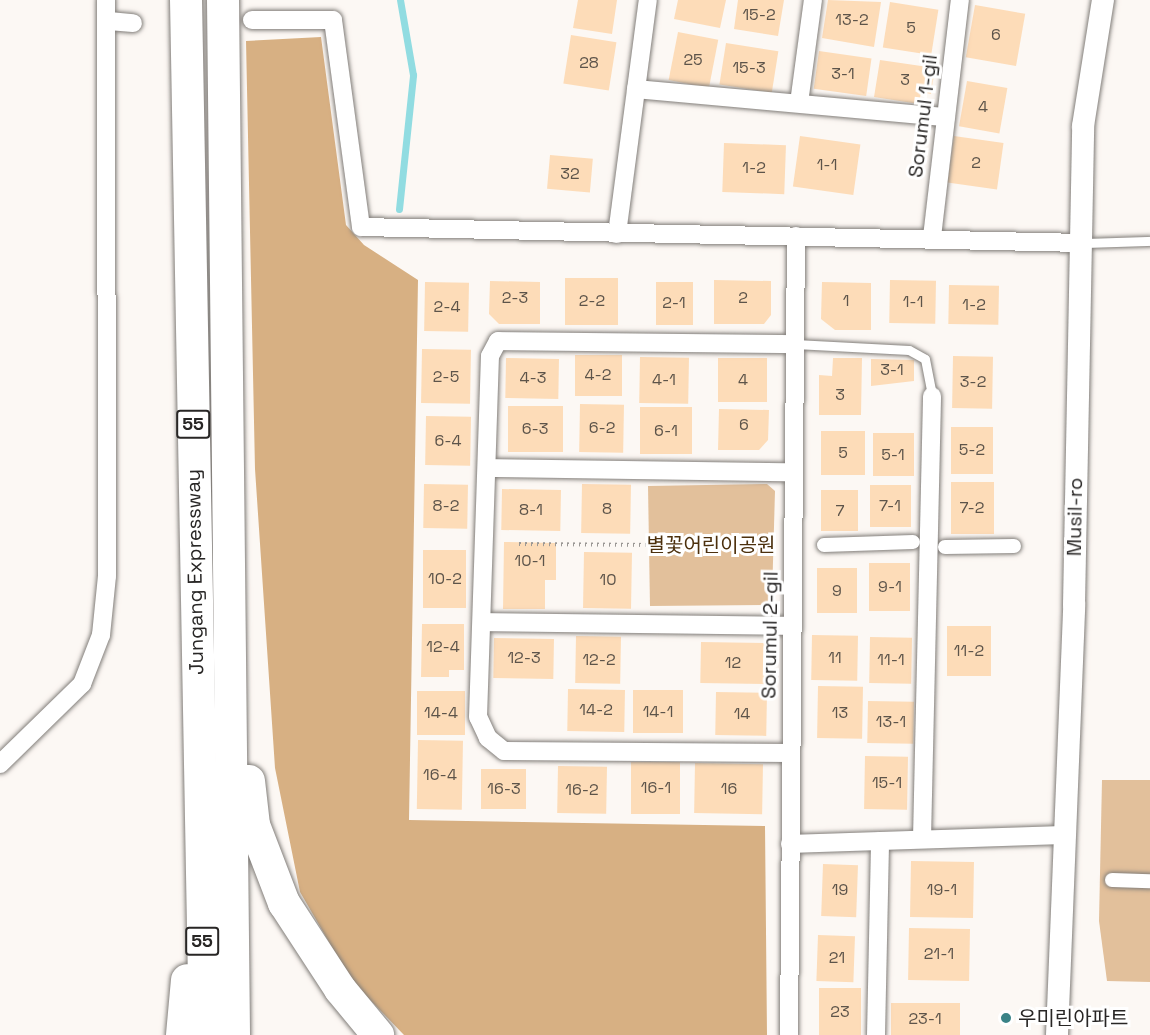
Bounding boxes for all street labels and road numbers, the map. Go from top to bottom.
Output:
street label: Sorumul 1-gil [904,53,942,179]
road number: 55 [175,409,211,439]
street label: Jungang Expressway [181,469,209,675]
street label: Musil-ro [1062,478,1088,556]
street label: Sorumul 2-gil [757,571,783,699]
road number: 55 [184,926,220,956]

